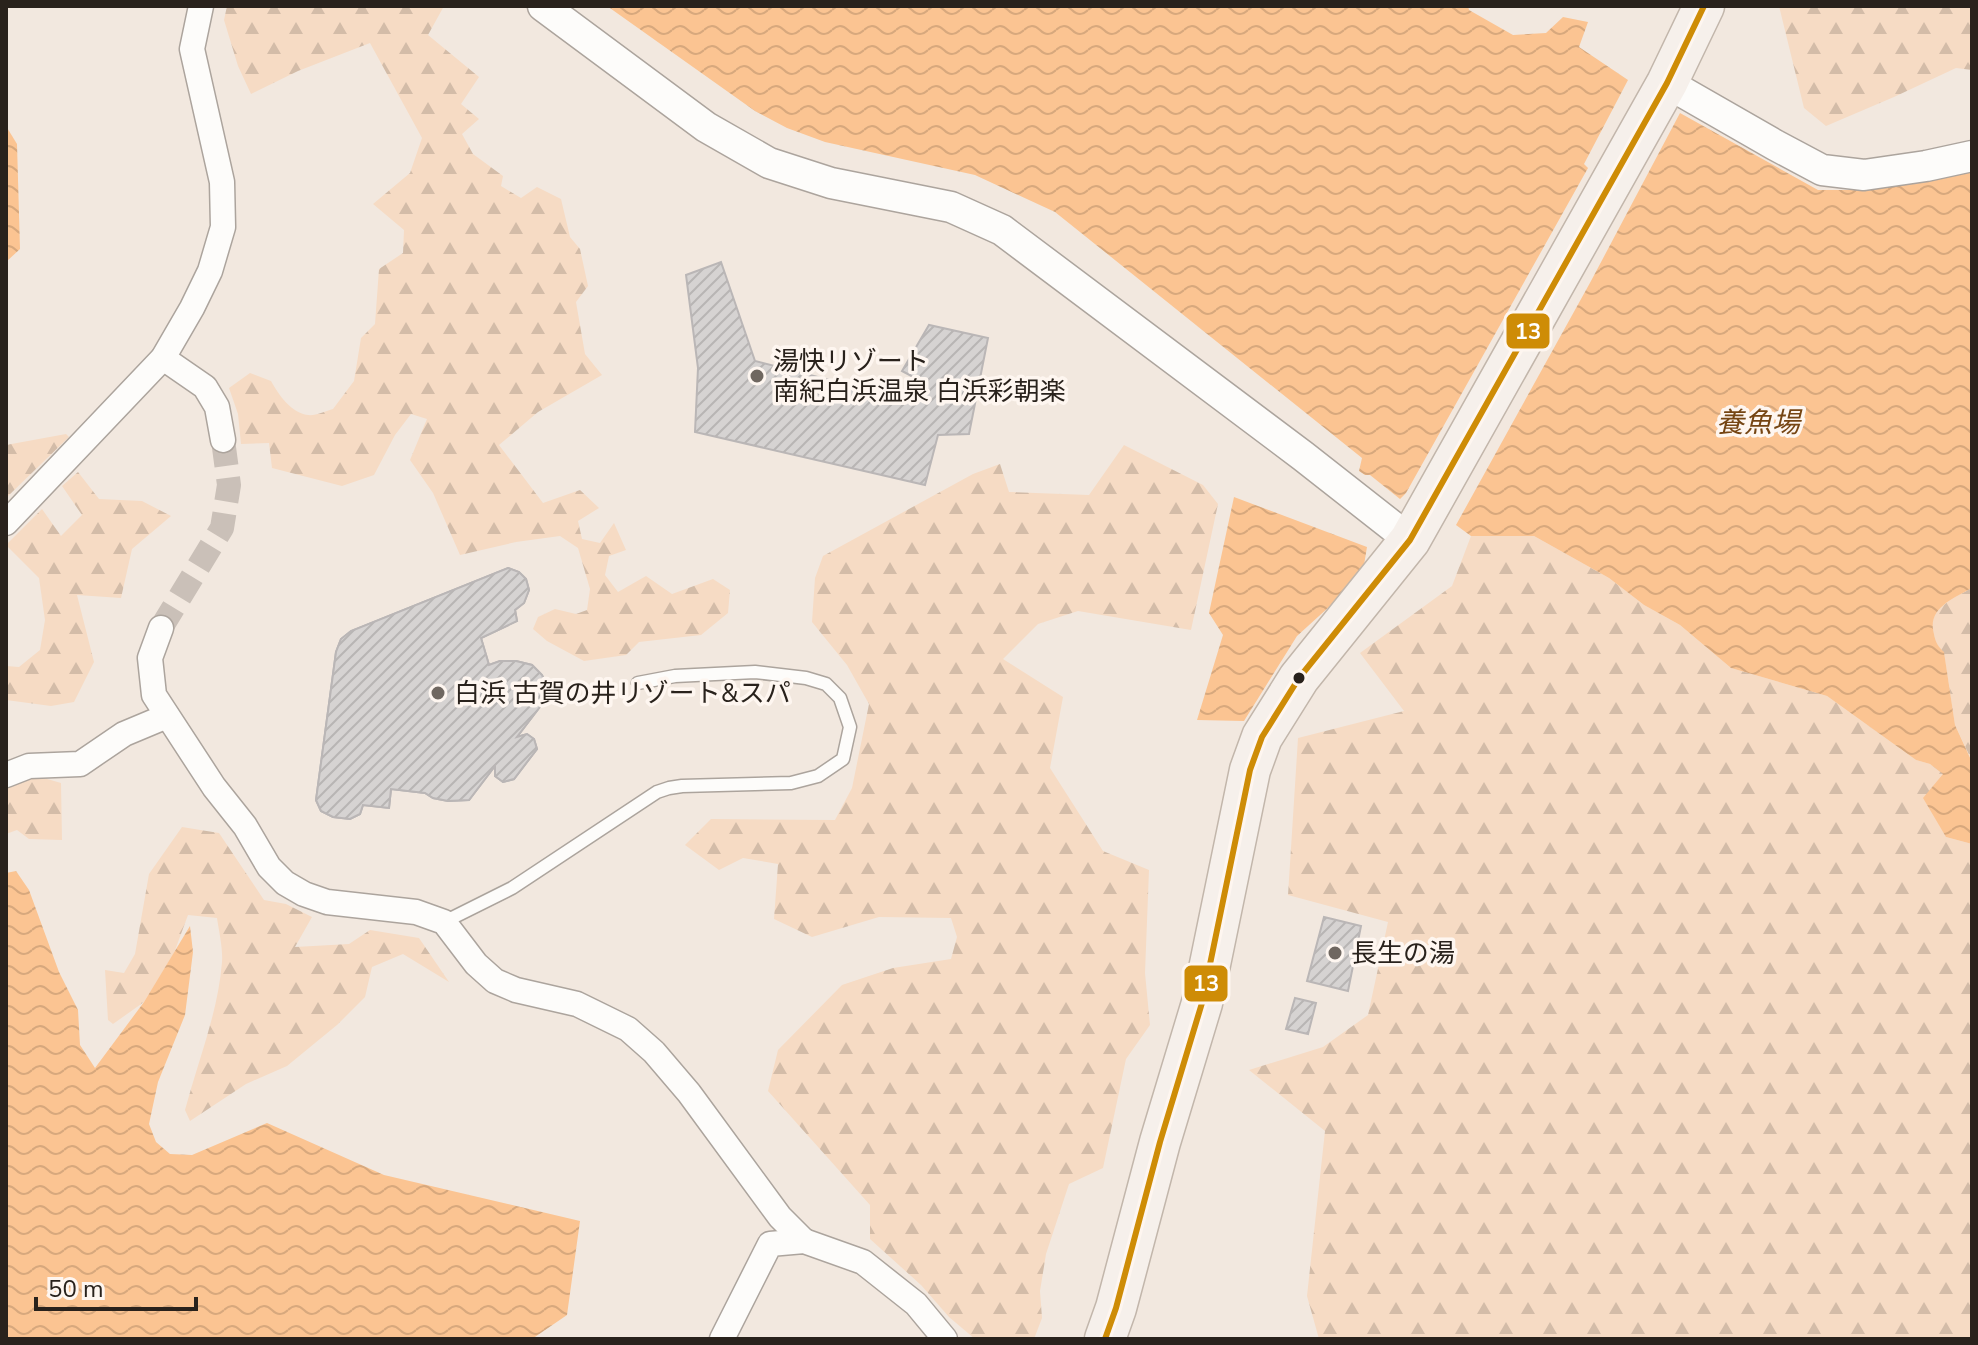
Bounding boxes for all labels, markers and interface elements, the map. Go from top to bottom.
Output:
line badge: 13 [1505,312,1551,350]
text: 13 [1515,317,1541,347]
place label: 湯快リゾート 南紀白浜温泉 白浜彩朝楽 [773,344,1066,409]
marker: 湯快リゾート 南紀白浜温泉 白浜彩朝楽 [748,367,766,385]
water label: 養魚場 [1716,404,1803,442]
unlabelled marker [1291,670,1307,686]
place label: 白浜 古賀の井リゾート&スパ [454,676,791,711]
marker: 白浜 古賀の井リゾート&スパ [429,684,447,702]
place label: 長生の湯 [1351,936,1455,971]
marker: 長生の湯 [1326,944,1344,962]
line badge: 13 [1183,964,1229,1003]
text: 13 [1193,969,1219,999]
scale bar [36,1261,196,1311]
text: 50 m [48,1273,104,1305]

